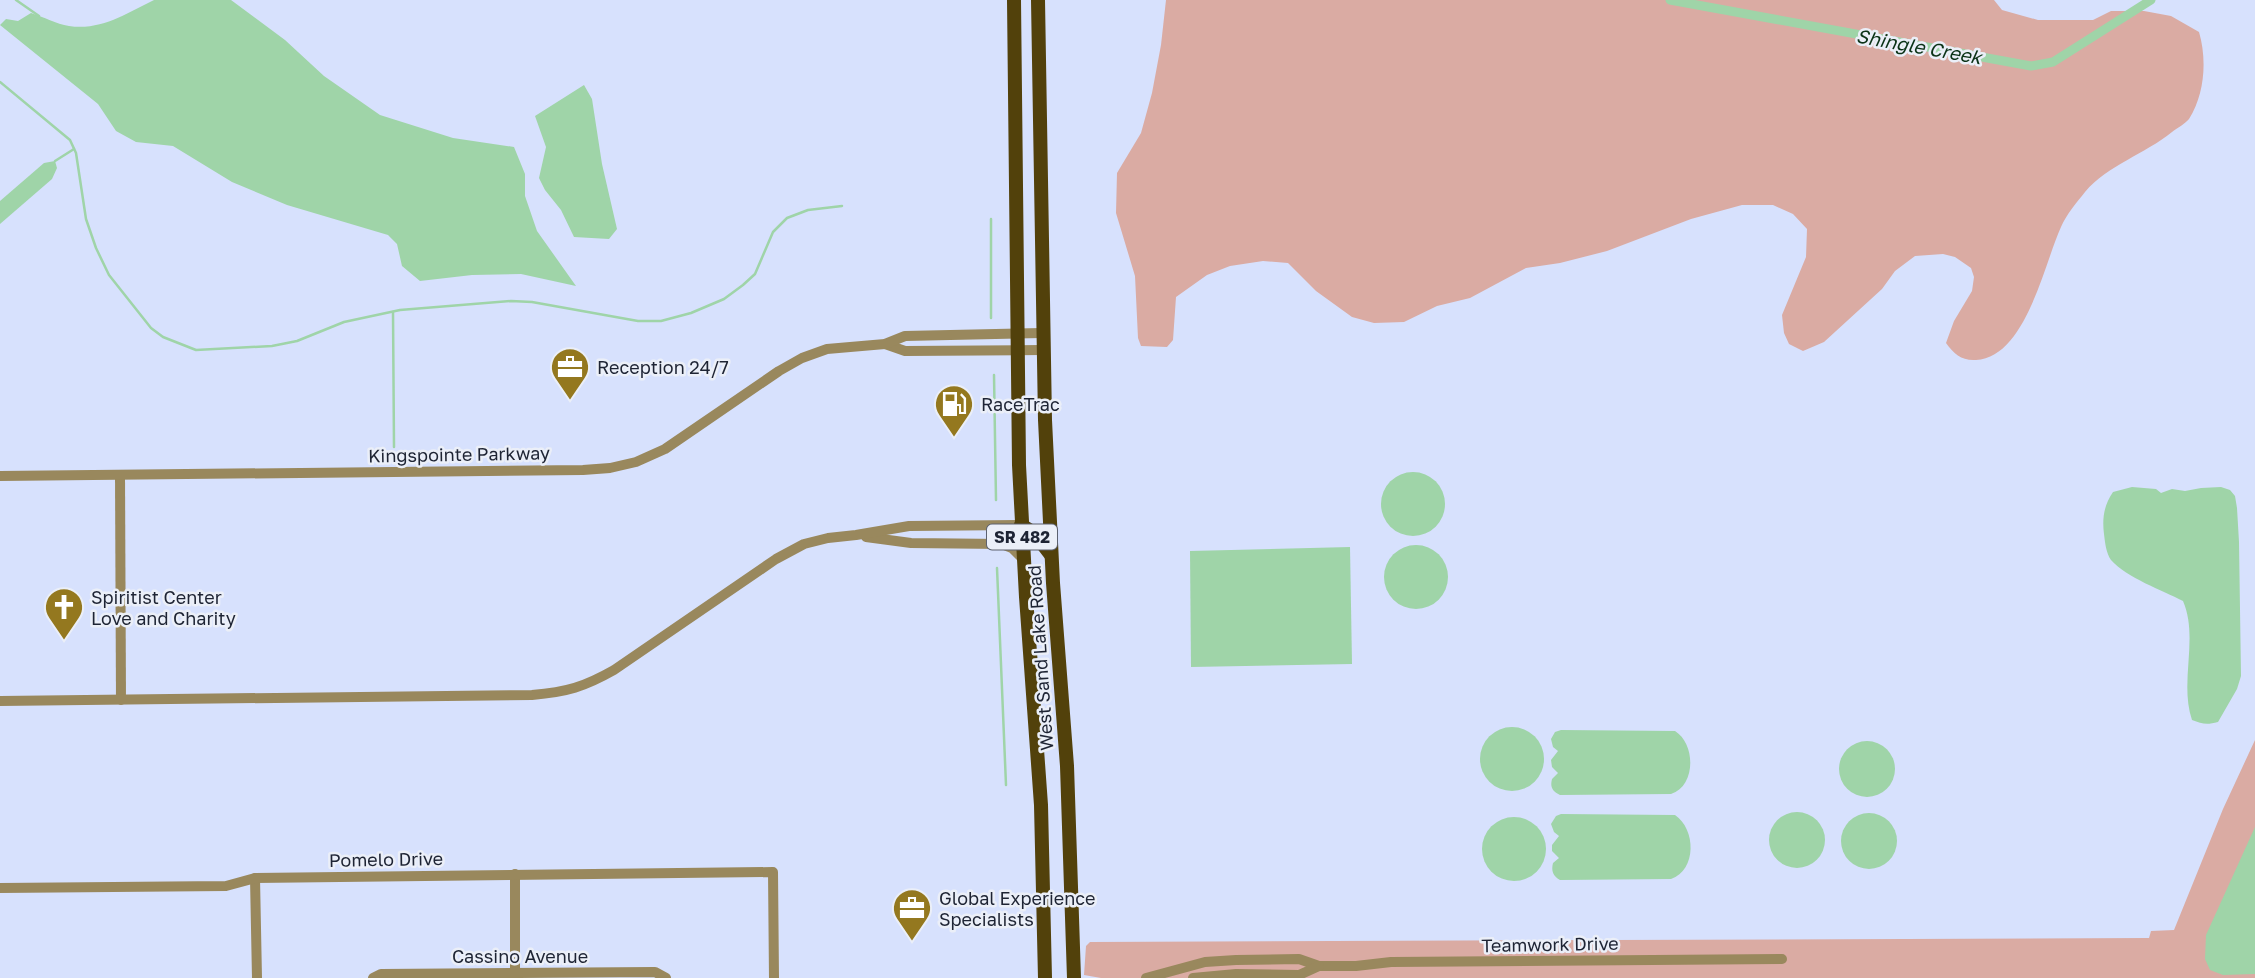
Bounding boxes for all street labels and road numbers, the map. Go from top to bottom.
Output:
street label: Kingspointe Parkway [368,441,550,467]
road number: SR 482 [987,524,1057,550]
street label: West Sand Lake Road [1023,564,1057,752]
street label: Pomelo Drive [329,847,443,871]
street label: Teamwork Drive [1481,932,1619,956]
street label: Cassino Avenue [452,945,588,967]

